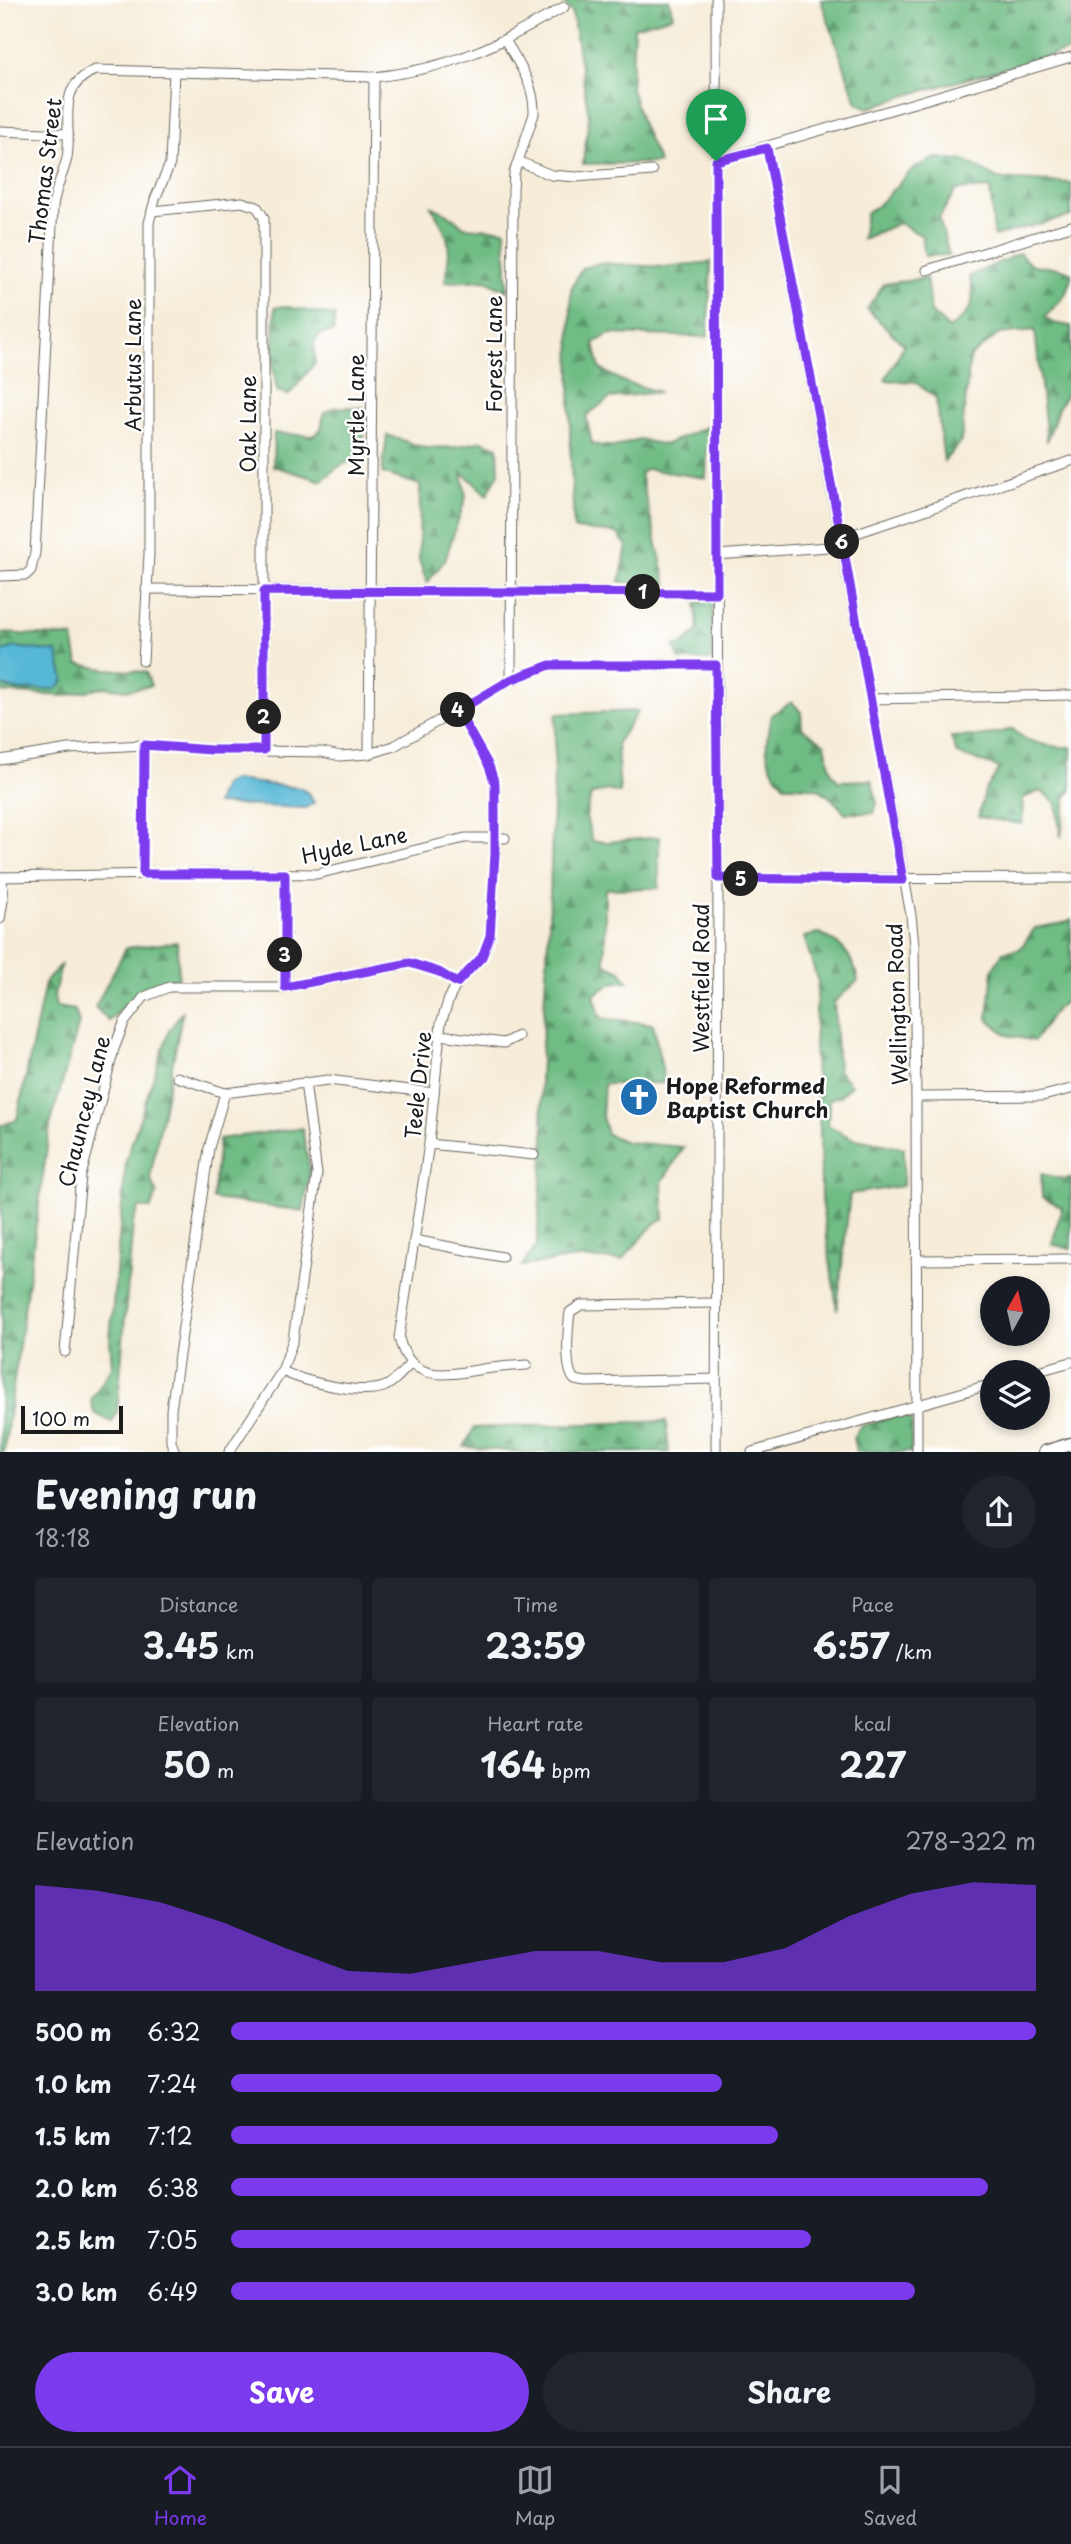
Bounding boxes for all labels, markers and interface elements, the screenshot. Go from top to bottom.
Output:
pin [686,89,746,161]
street label: Thomas Street [19,96,69,246]
icon: arrive [697,100,735,138]
street label: Forest Lane [477,295,509,413]
street label: Arbutus Lane [116,298,148,432]
street label: Myrtle Lane [339,354,371,476]
street label: Oak Lane [231,375,263,473]
pin: 6 [824,524,860,560]
text: 6 [835,527,848,555]
pin: 1 [626,574,660,610]
text: 1 [638,577,647,605]
pin: 4 [440,692,476,728]
text: 4 [451,695,464,723]
pin: 2 [246,700,282,734]
text: 2 [257,702,270,730]
street label: Hyde Lane [298,817,410,871]
pin: 5 [724,862,758,896]
text: 5 [734,864,747,892]
street label: Westfield Road [684,903,716,1053]
street label: Wellington Road [877,922,915,1086]
pin: 3 [268,937,302,972]
text: 3 [278,940,291,968]
street label: Teele Drive [395,1029,439,1141]
street label: Chauncey Lane [49,1032,117,1190]
place label: Hope Reformed Baptist Church [666,1069,829,1125]
church icon: Hope Reformed Baptist Church [618,1076,660,1118]
north arrow [980,1276,1050,1346]
map controls [980,1276,1050,1430]
button: layers [980,1360,1050,1430]
scale bar [21,1403,122,1435]
text: 100 m [32,1404,90,1432]
text: Evening run [35,1465,257,1522]
button: share [962,1475,1036,1549]
text: 18:18 [35,1520,91,1555]
text: Distance [159,1590,238,1618]
text: Time [513,1590,558,1618]
text: Pace [851,1590,894,1618]
text: 3.45 [143,1618,220,1671]
text: 23:59 [485,1618,586,1671]
text: 6:57 [813,1618,890,1671]
text: km [220,1637,254,1665]
text: /km [890,1637,932,1665]
text: Elevation [158,1709,239,1737]
text: Heart rate [488,1709,583,1737]
text: kcal [854,1709,891,1737]
text: 50 [163,1737,211,1790]
text: 164 [480,1737,545,1790]
text: 227 [839,1737,906,1790]
text: m [211,1756,234,1784]
text: bpm [545,1756,591,1784]
text: Elevation [35,1823,134,1858]
text: 278–322 m [905,1823,1036,1858]
text: 500 m [35,2014,112,2049]
text: 6:32 [147,2014,201,2049]
text: 1.0 km [35,2066,112,2101]
text: 7:24 [147,2066,197,2101]
text: 1.5 km [35,2118,111,2153]
text: 7:12 [147,2118,193,2153]
text: 2.0 km [35,2170,117,2205]
text: 6:38 [147,2170,199,2205]
text: 2.5 km [35,2222,115,2257]
text: 7:05 [147,2222,198,2257]
text: 3.0 km [35,2274,117,2309]
text: 6:49 [147,2274,198,2309]
button: Save [35,2352,529,2432]
button: Share [543,2352,1036,2432]
tab: Home [154,2461,207,2531]
tab: Map [515,2461,555,2531]
tab: Saved [863,2461,917,2531]

